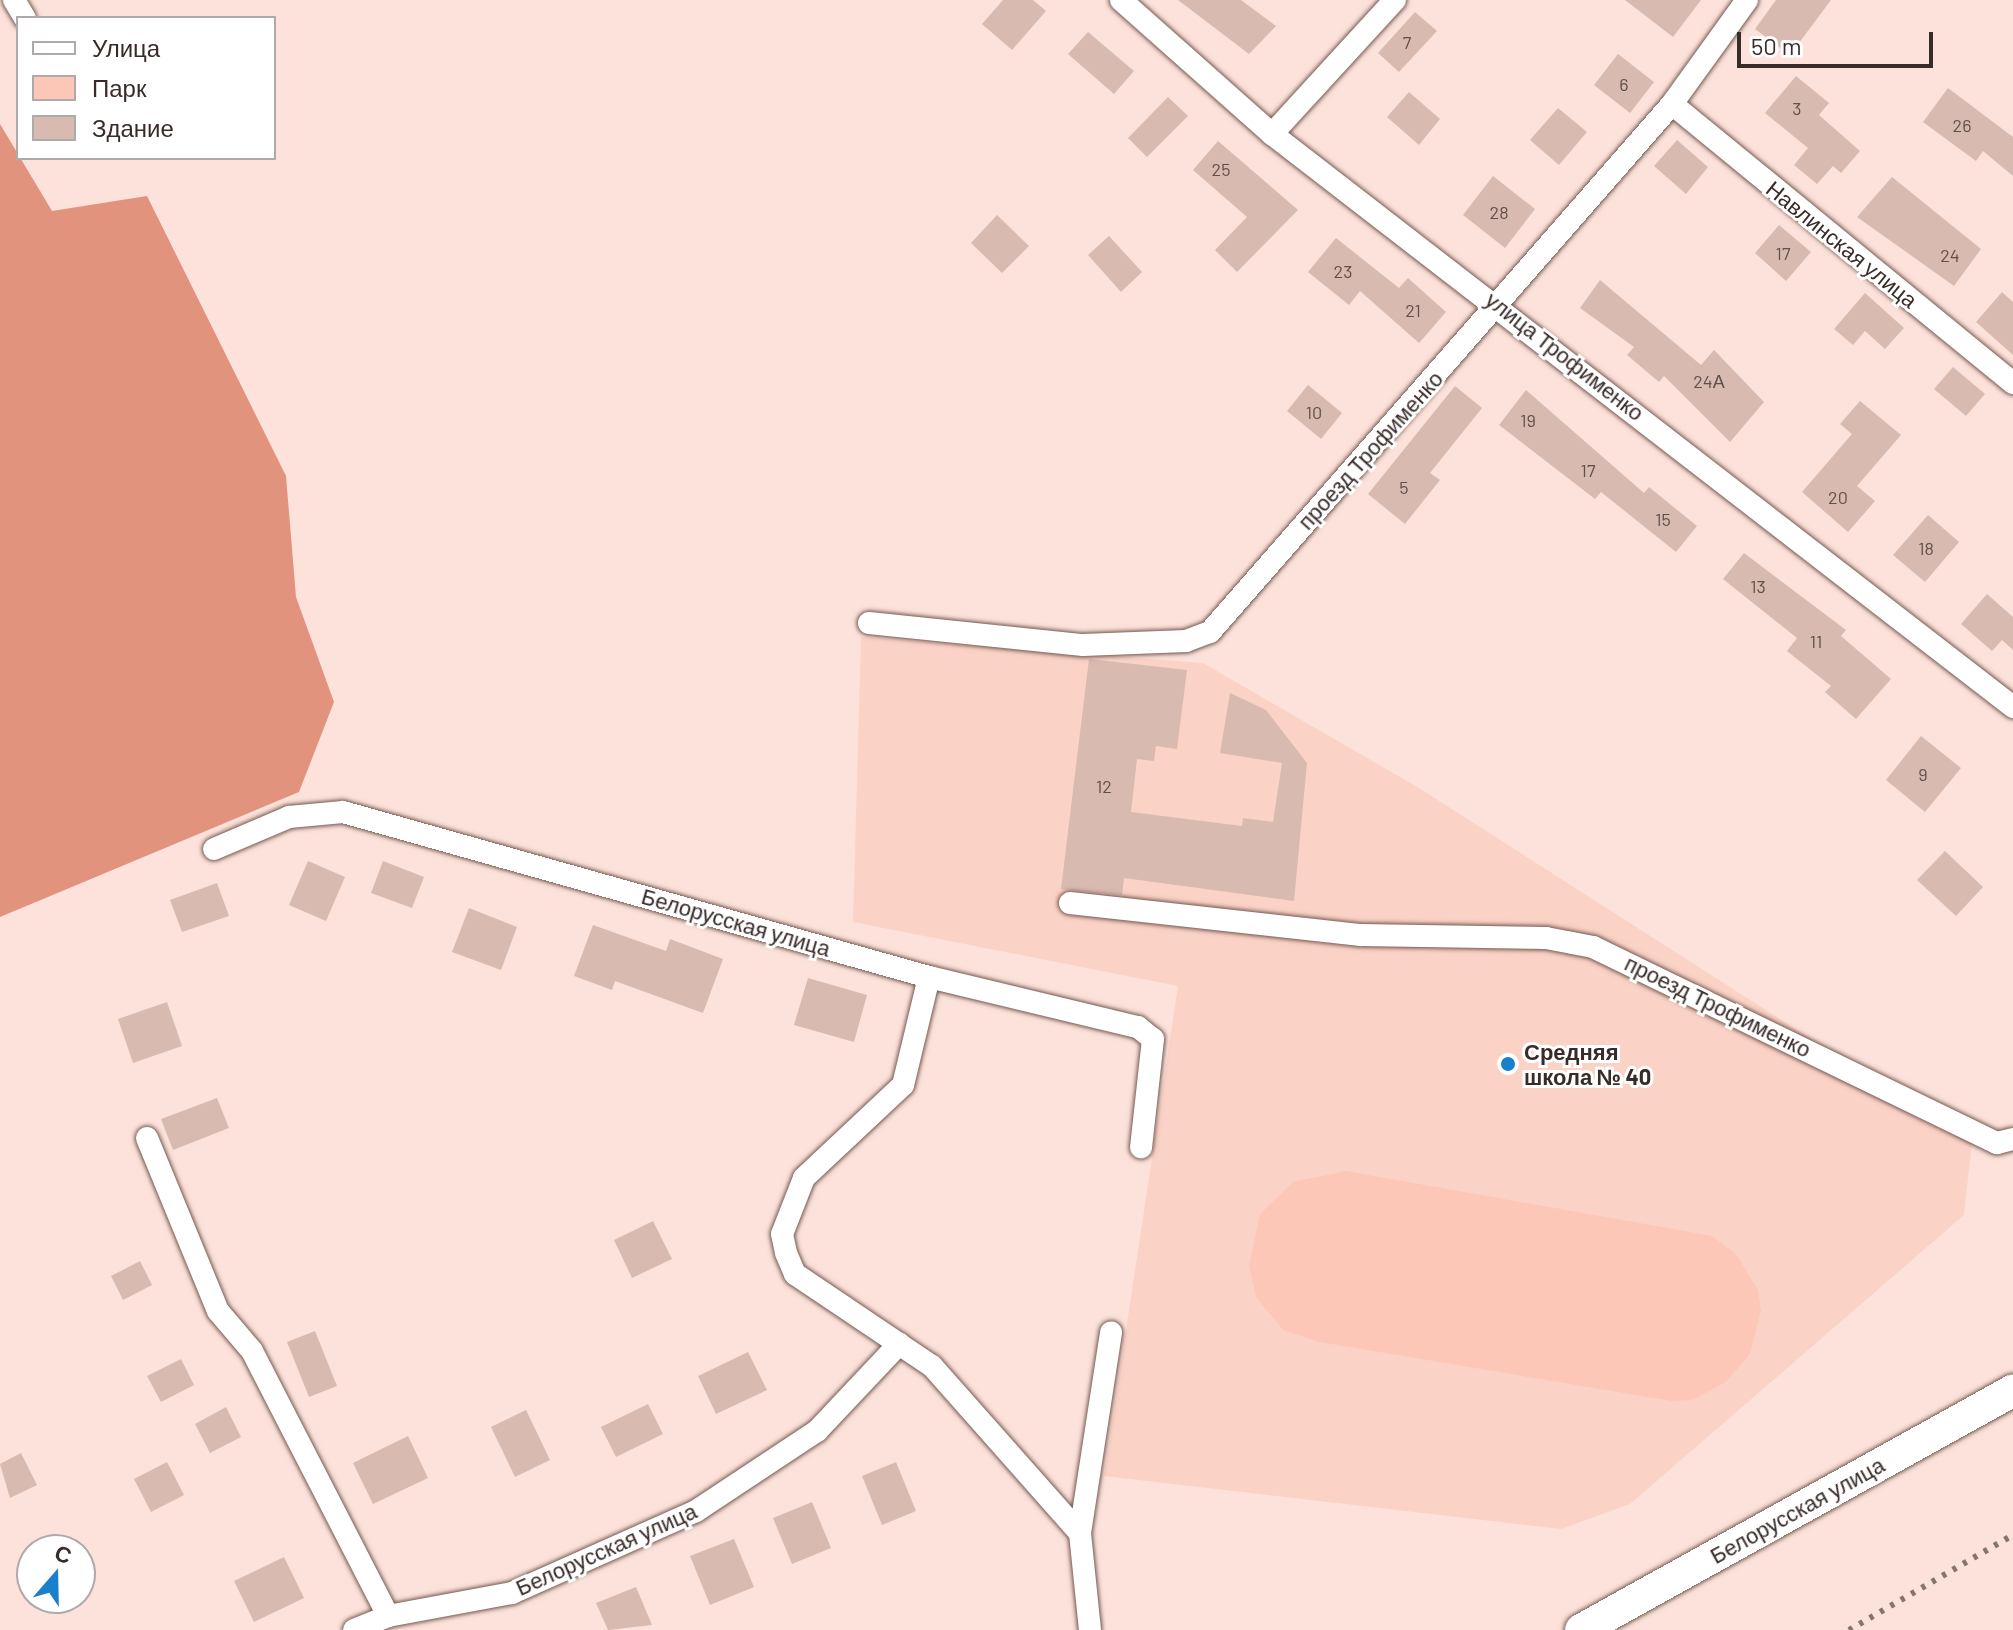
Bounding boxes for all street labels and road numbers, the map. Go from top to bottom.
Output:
street label: Навлинская улица [1761,175,1923,313]
street label: улица Трофименко [1481,286,1649,426]
street label: проезд Трофименко [1292,365,1448,535]
street label: Белорусская улица [639,882,833,962]
street label: проезд Трофименко [1621,949,1815,1063]
street label: Белорусская улица [1705,1451,1889,1569]
street label: Белорусская улица [511,1497,701,1601]

